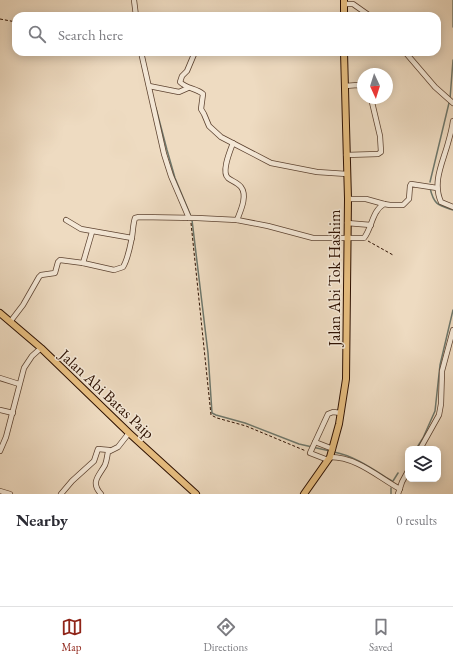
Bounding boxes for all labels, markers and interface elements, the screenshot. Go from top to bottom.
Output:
search box [12,12,441,56]
icon: search [26,23,48,45]
text: Search here [58,25,123,44]
north arrow [357,68,393,104]
street label: Jalan Abi Tok Hashim [324,209,345,348]
street label: Jalan Abi Batas Paip [54,343,159,443]
map controls [405,446,441,482]
button: layers [405,446,441,482]
text: Nearby [16,509,68,531]
text: 0 results [396,512,437,529]
tab: Map [61,616,83,654]
tab: Directions [204,616,248,654]
tab: Saved [369,616,392,654]

